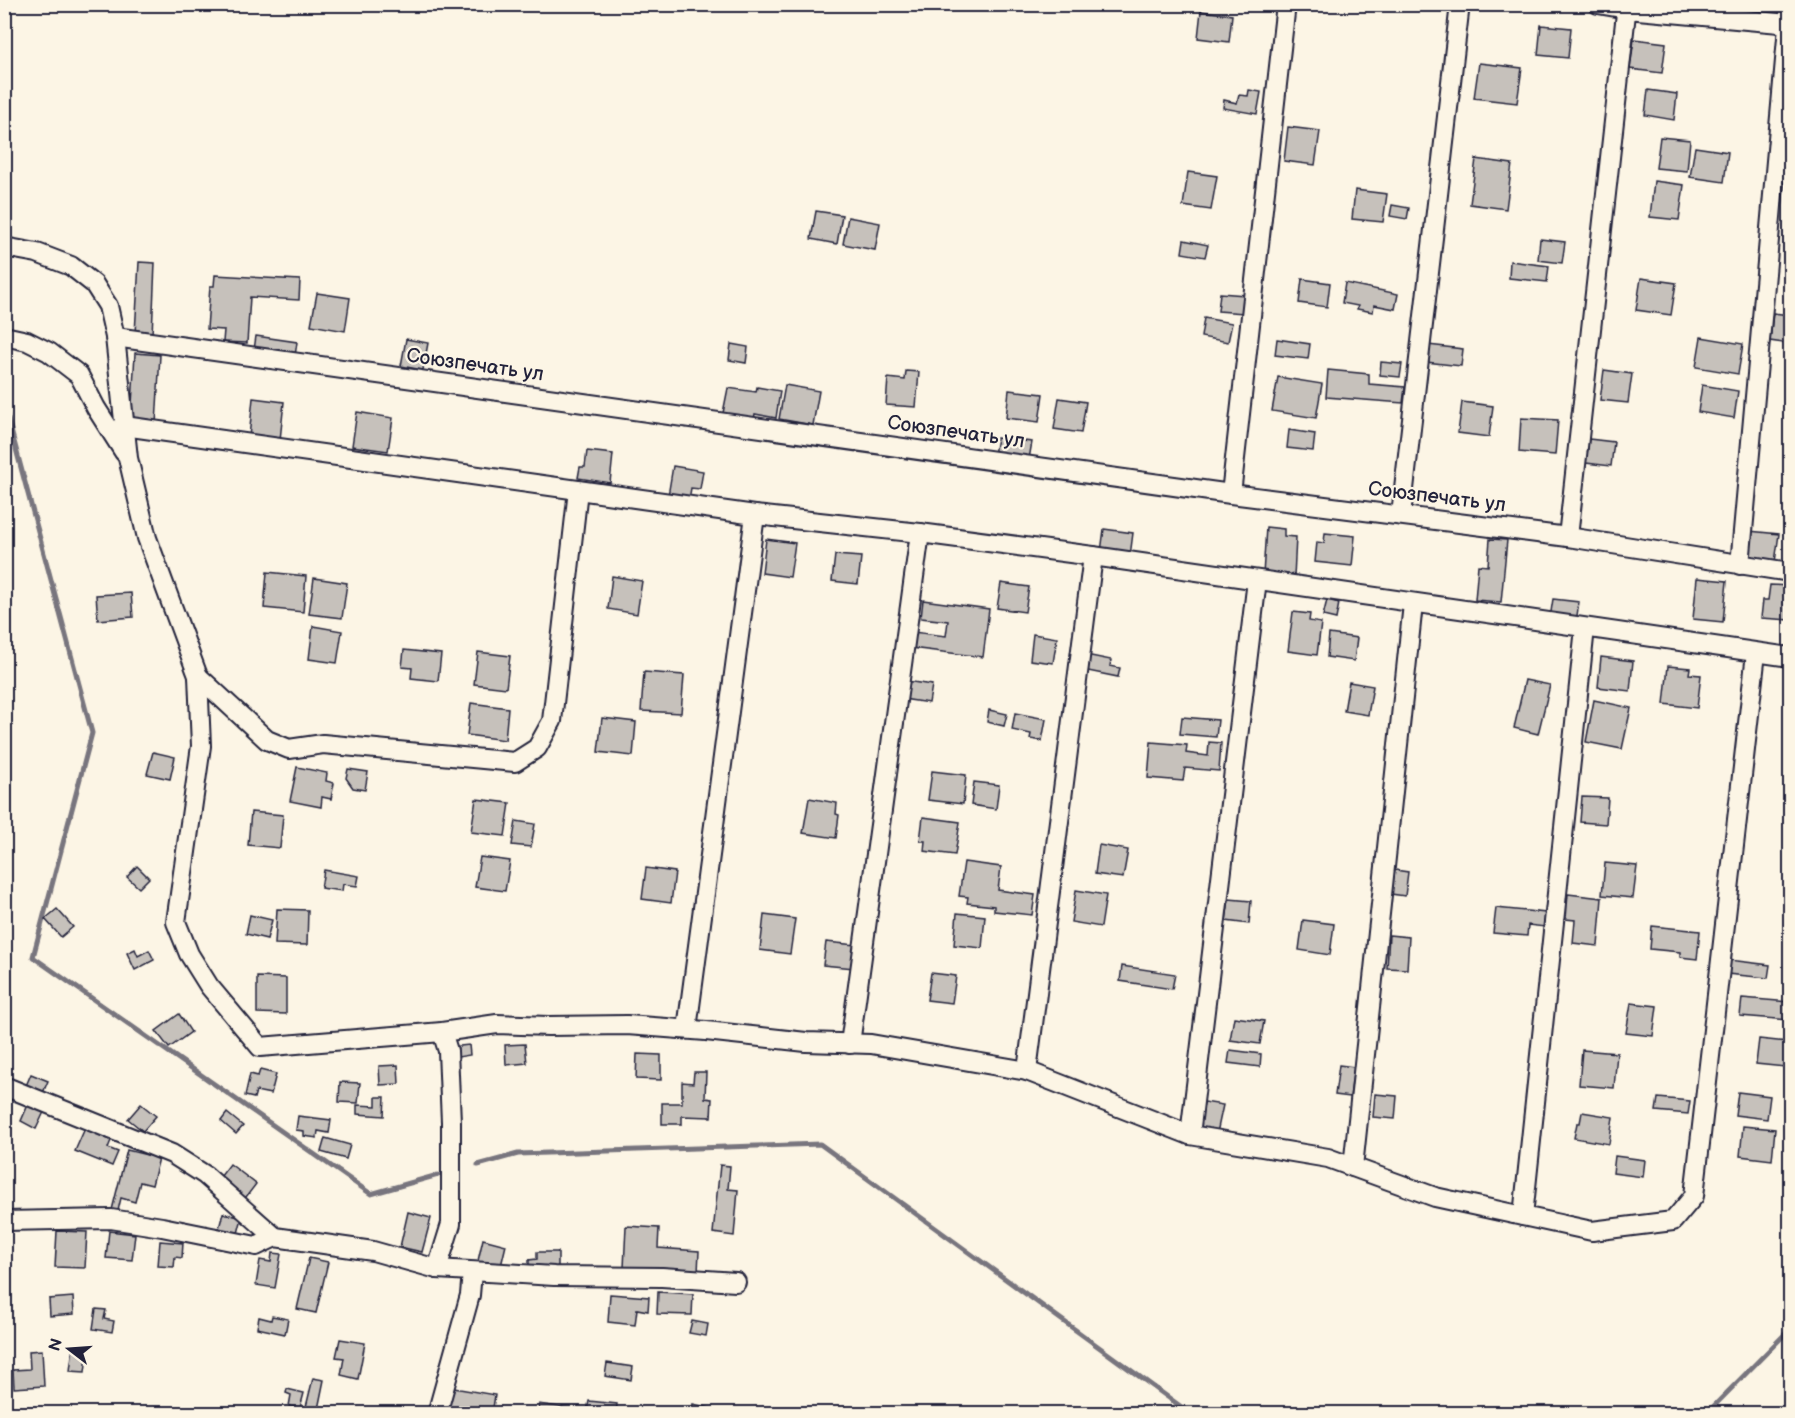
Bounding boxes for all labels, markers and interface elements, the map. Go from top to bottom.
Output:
street label: Союзпечать ул [405,343,545,387]
street label: Союзпечать ул [886,410,1026,454]
street label: Союзпечать ул [1367,477,1507,517]
north arrow [39,1319,99,1379]
text: N [45,1337,67,1354]

